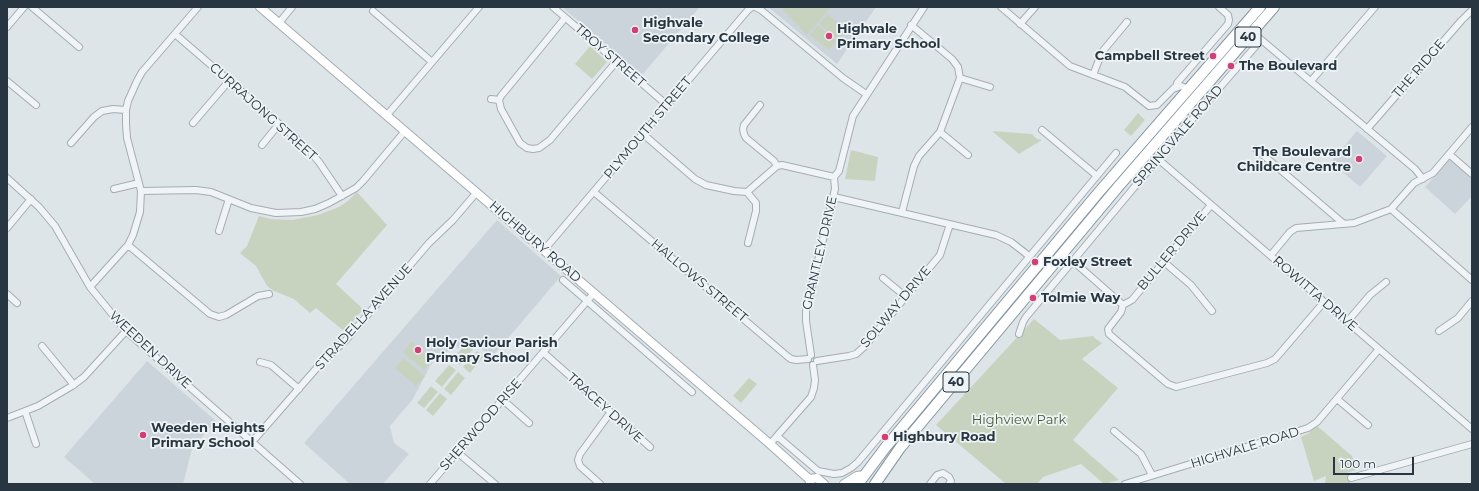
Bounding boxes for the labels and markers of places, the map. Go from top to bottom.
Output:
place label: Highvale Secondary College [643,15,770,46]
place label: Highvale Primary School [837,21,940,52]
marker: Highvale Secondary College [630,25,640,35]
marker: Highvale Primary School [824,31,834,41]
place label: Campbell Street [1095,48,1205,64]
marker: Campbell Street [1208,51,1218,61]
place label: The Boulevard [1239,58,1337,74]
marker: The Boulevard [1226,61,1236,71]
place label: The Boulevard Childcare Centre [1237,144,1351,175]
marker: The Boulevard Childcare Centre [1354,154,1364,164]
place label: Foxley Street [1043,254,1132,270]
marker: Foxley Street [1030,257,1040,267]
place label: Tolmie Way [1041,290,1120,306]
marker: Tolmie Way [1028,293,1038,303]
place label: Holy Saviour Parish Primary School [426,335,558,366]
marker: Holy Saviour Parish Primary School [413,345,423,355]
place label: Weeden Heights Primary School [151,420,265,451]
place label: Highbury Road [893,429,995,445]
marker: Weeden Heights Primary School [138,430,148,440]
marker: Highbury Road [880,432,890,442]

